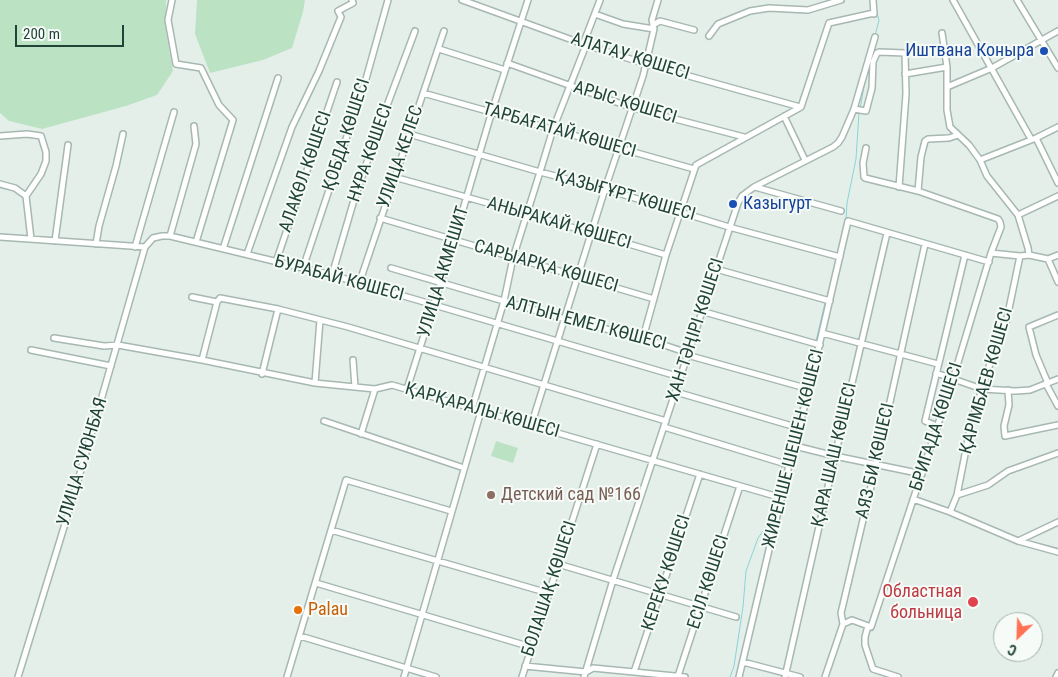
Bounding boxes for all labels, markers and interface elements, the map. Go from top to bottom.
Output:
scale bar [18,15,126,47]
text: 200 m [23,25,60,43]
street label: АЛАТАУ КӨШЕСІ [568,29,692,85]
place label: Иштвана Коныра [905,40,1034,62]
marker: Иштвана Коныра [1038,45,1050,57]
street label: ҚОБДА КӨШЕСІ [319,76,375,194]
street label: АРЫС КӨШЕСІ [571,77,679,129]
street label: ТАРБАҒАТАЙ КӨШЕСІ [480,99,638,163]
street label: НҰРА КӨШЕСІ [344,101,398,205]
street label: УЛИЦА КЕЛЕC [373,103,429,211]
street label: АЛАКӨЛ КӨШЕСІ [275,109,337,235]
street label: ҚАЗЫҒҰРТ КӨШЕСІ [552,166,698,226]
street label: АНЫРАКАЙ КӨШЕСІ [484,193,634,255]
place label: Казыгурт [743,193,812,215]
marker: Казыгурт [727,198,739,210]
street label: УЛИЦА АКМЕШИТ [414,204,474,340]
street label: САРЫАРҚА КӨШЕСІ [471,236,621,298]
street label: БУРАБАЙ КӨШЕСІ [272,251,406,307]
street label: ХАН ТӘҢІРІ КӨШЕСІ [663,256,729,404]
street label: АЛТЫН ЕМЕЛ КӨШЕСІ [503,292,669,356]
street label: ҚАРІМБАЕВ КӨШЕСІ [956,305,1018,457]
street label: ЖИРЕНШЕ ШЕШЕН КӨШЕСІ [759,347,829,551]
street label: БРИГАДА КӨШЕСІ [906,360,968,494]
street label: ҚАРҚАРАЛЫ КӨШЕСІ [402,379,562,443]
street label: ҚАРА ШАШ КӨШЕСІ [808,381,862,529]
street label: УЛИЦА СУЮНБАЯ [53,395,113,529]
street label: АЯЗ БИ КӨШЕСІ [852,401,900,521]
place label: Детский сад №166 [501,484,641,506]
marker: Детский сад №166 [485,489,497,501]
street label: КЕРЕКУ КӨШЕСІ [638,512,696,634]
street label: БОЛАШАҚ КӨШЕСІ [518,518,582,660]
street label: ЕСІЛ КӨШЕСІ [684,532,734,632]
place label: Областная больница [882,581,962,624]
marker: Областная больница [966,595,980,609]
place label: Palau [308,599,348,621]
marker: Palau [292,604,304,616]
north arrow [993,612,1043,662]
text: С [1005,641,1019,659]

